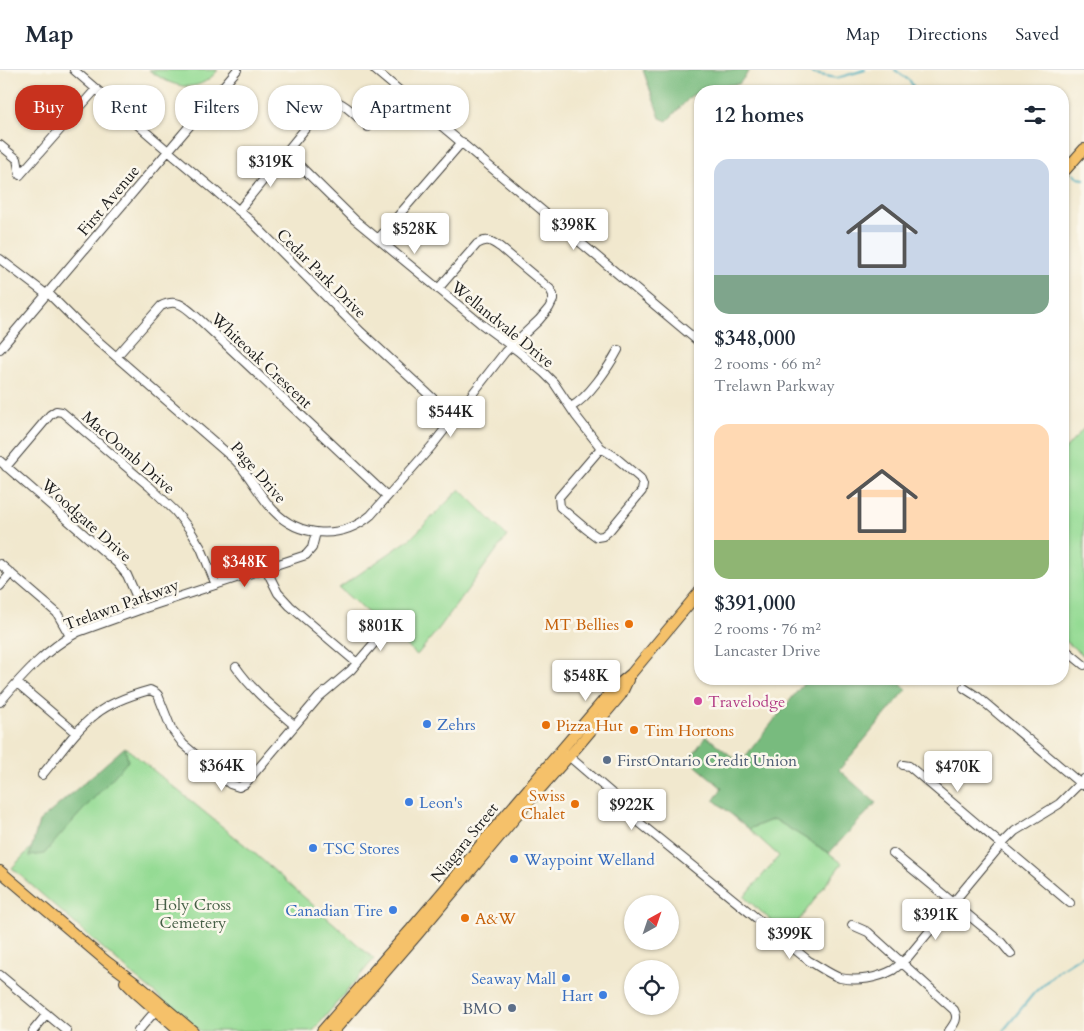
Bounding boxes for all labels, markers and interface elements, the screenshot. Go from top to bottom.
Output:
text: Map [25,18,74,51]
text: Map [846,22,880,47]
text: Directions [908,22,987,47]
text: Saved [1015,22,1059,47]
chip: Buy [15,85,83,130]
chip: Rent [93,85,165,130]
chip: Filters [175,85,258,130]
chip: New [268,85,342,130]
chip: Apartment [352,85,469,130]
text: 12 homes [714,101,804,130]
icon: filters [1021,101,1049,129]
pin: $319K [236,146,306,188]
text: $319K [248,151,294,173]
street label: First Avenue [73,161,145,241]
icon: home [837,191,927,281]
pin: $398K [539,208,609,251]
pin: $528K [380,212,450,255]
text: $398K [551,214,597,236]
text: $528K [392,218,438,240]
street label: Cedar Park Drive [272,224,371,323]
street label: Wellandvale Drive [445,276,559,373]
street label: Whiteoak Crescent [205,307,317,413]
text: $348,000 [714,324,795,353]
text: 2 rooms · 66 m² [714,353,821,375]
text: Trelawn Parkway [714,375,835,397]
pin: $544K [416,396,486,438]
text: $544K [428,401,474,423]
street label: MacOomb Drive [77,406,180,499]
street label: Page Drive [225,437,291,508]
icon: home [837,456,927,546]
street label: Woodgate Drive [36,474,136,567]
pin: $348K [210,546,280,588]
text: $348K [222,551,268,573]
street label: Trelawn Parkway [61,574,182,636]
text: $391,000 [714,589,795,618]
pin: $801K [346,610,416,652]
place label: MT Bellies [545,614,619,636]
text: $801K [358,615,404,637]
marker: MT Bellies [623,618,635,630]
text: 2 rooms · 76 m² [714,618,821,640]
text: Lancaster Drive [714,640,820,662]
pin: $548K [551,660,621,702]
text: $548K [563,665,609,687]
place label: Travelodge [708,691,785,713]
marker: Travelodge [692,695,704,707]
place label: Zehrs [437,714,476,736]
place label: Pizza Hut [556,715,623,737]
marker: Zehrs [421,718,433,730]
marker: Pizza Hut [540,719,552,731]
place label: Tim Hortons [644,720,734,742]
marker: Tim Hortons [628,724,640,736]
pin: $364K [187,750,257,792]
place label: FirstOntario Credit Union [617,750,797,772]
pin: $470K [923,750,993,793]
marker: FirstOntario Credit Union [601,754,613,766]
text: $364K [199,755,245,777]
text: $470K [935,756,981,778]
place label: Swiss Chalet [521,785,565,825]
pin: $922K [597,788,667,831]
place label: Leon's [419,792,463,814]
text: $922K [609,794,655,816]
marker: Leon's [403,796,415,808]
street label: Niagara Street [426,798,504,887]
marker: Swiss Chalet [569,798,581,810]
place label: TSC Stores [323,838,399,860]
marker: TSC Stores [307,842,319,854]
place label: Waypoint Welland [523,849,655,871]
marker: Waypoint Welland [508,853,520,865]
park label: Holy Cross Cemetery [155,894,231,934]
north arrow [624,895,679,950]
map controls [624,895,679,1015]
pin: $391K [901,898,971,941]
place label: Canadian Tire [285,900,383,922]
marker: Canadian Tire [387,904,399,916]
text: $391K [913,904,959,926]
place label: A&W [475,908,516,930]
marker: A&W [459,912,471,924]
pin: $399K [755,918,825,960]
text: $399K [767,923,813,945]
button: locate [624,960,679,1015]
place label: Seaway Mall [471,968,556,990]
marker: Seaway Mall [560,972,572,984]
place label: Hart [562,985,593,1007]
marker: Hart [597,989,609,1001]
place label: BMO [462,998,502,1020]
marker: BMO [506,1002,518,1014]

